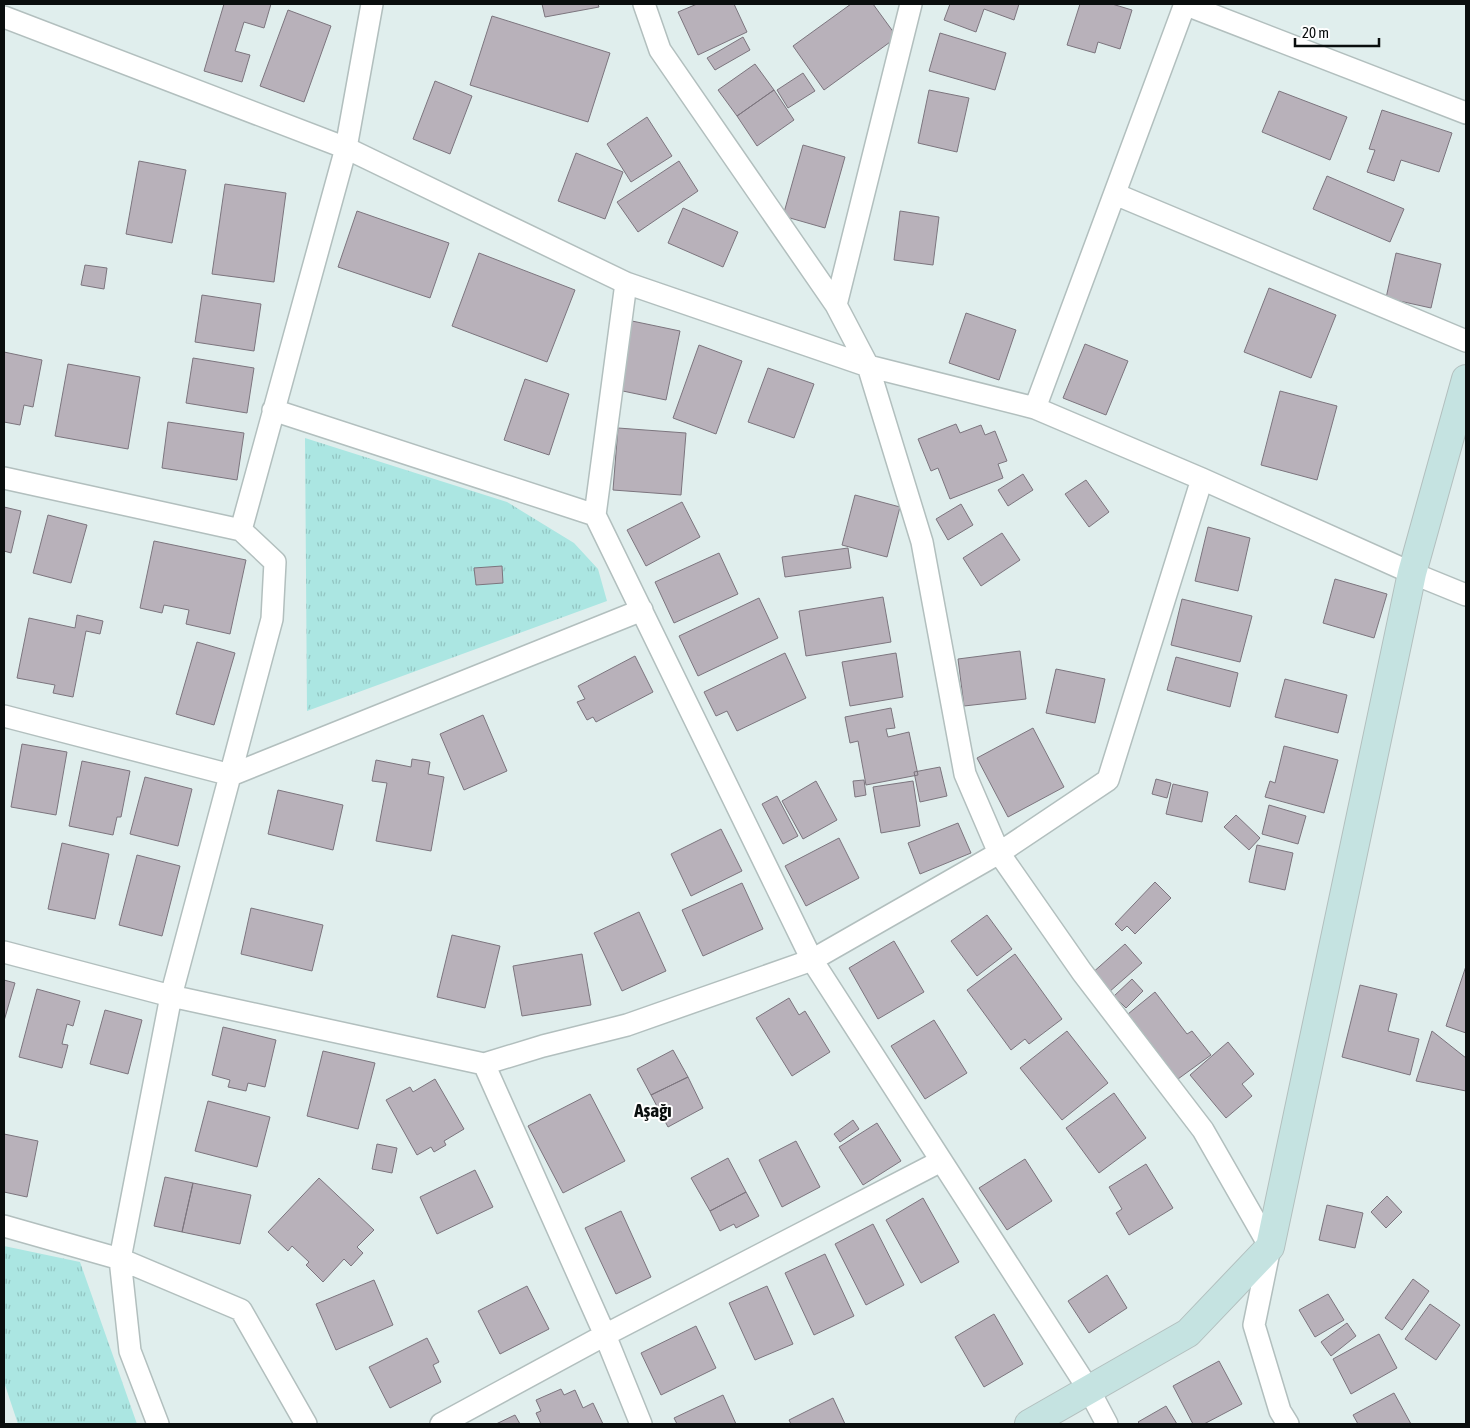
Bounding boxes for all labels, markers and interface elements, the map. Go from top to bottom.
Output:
scale bar [1295,15,1379,47]
text: 20 m [1302,24,1329,41]
district label: Aşağı [633,1099,672,1121]

